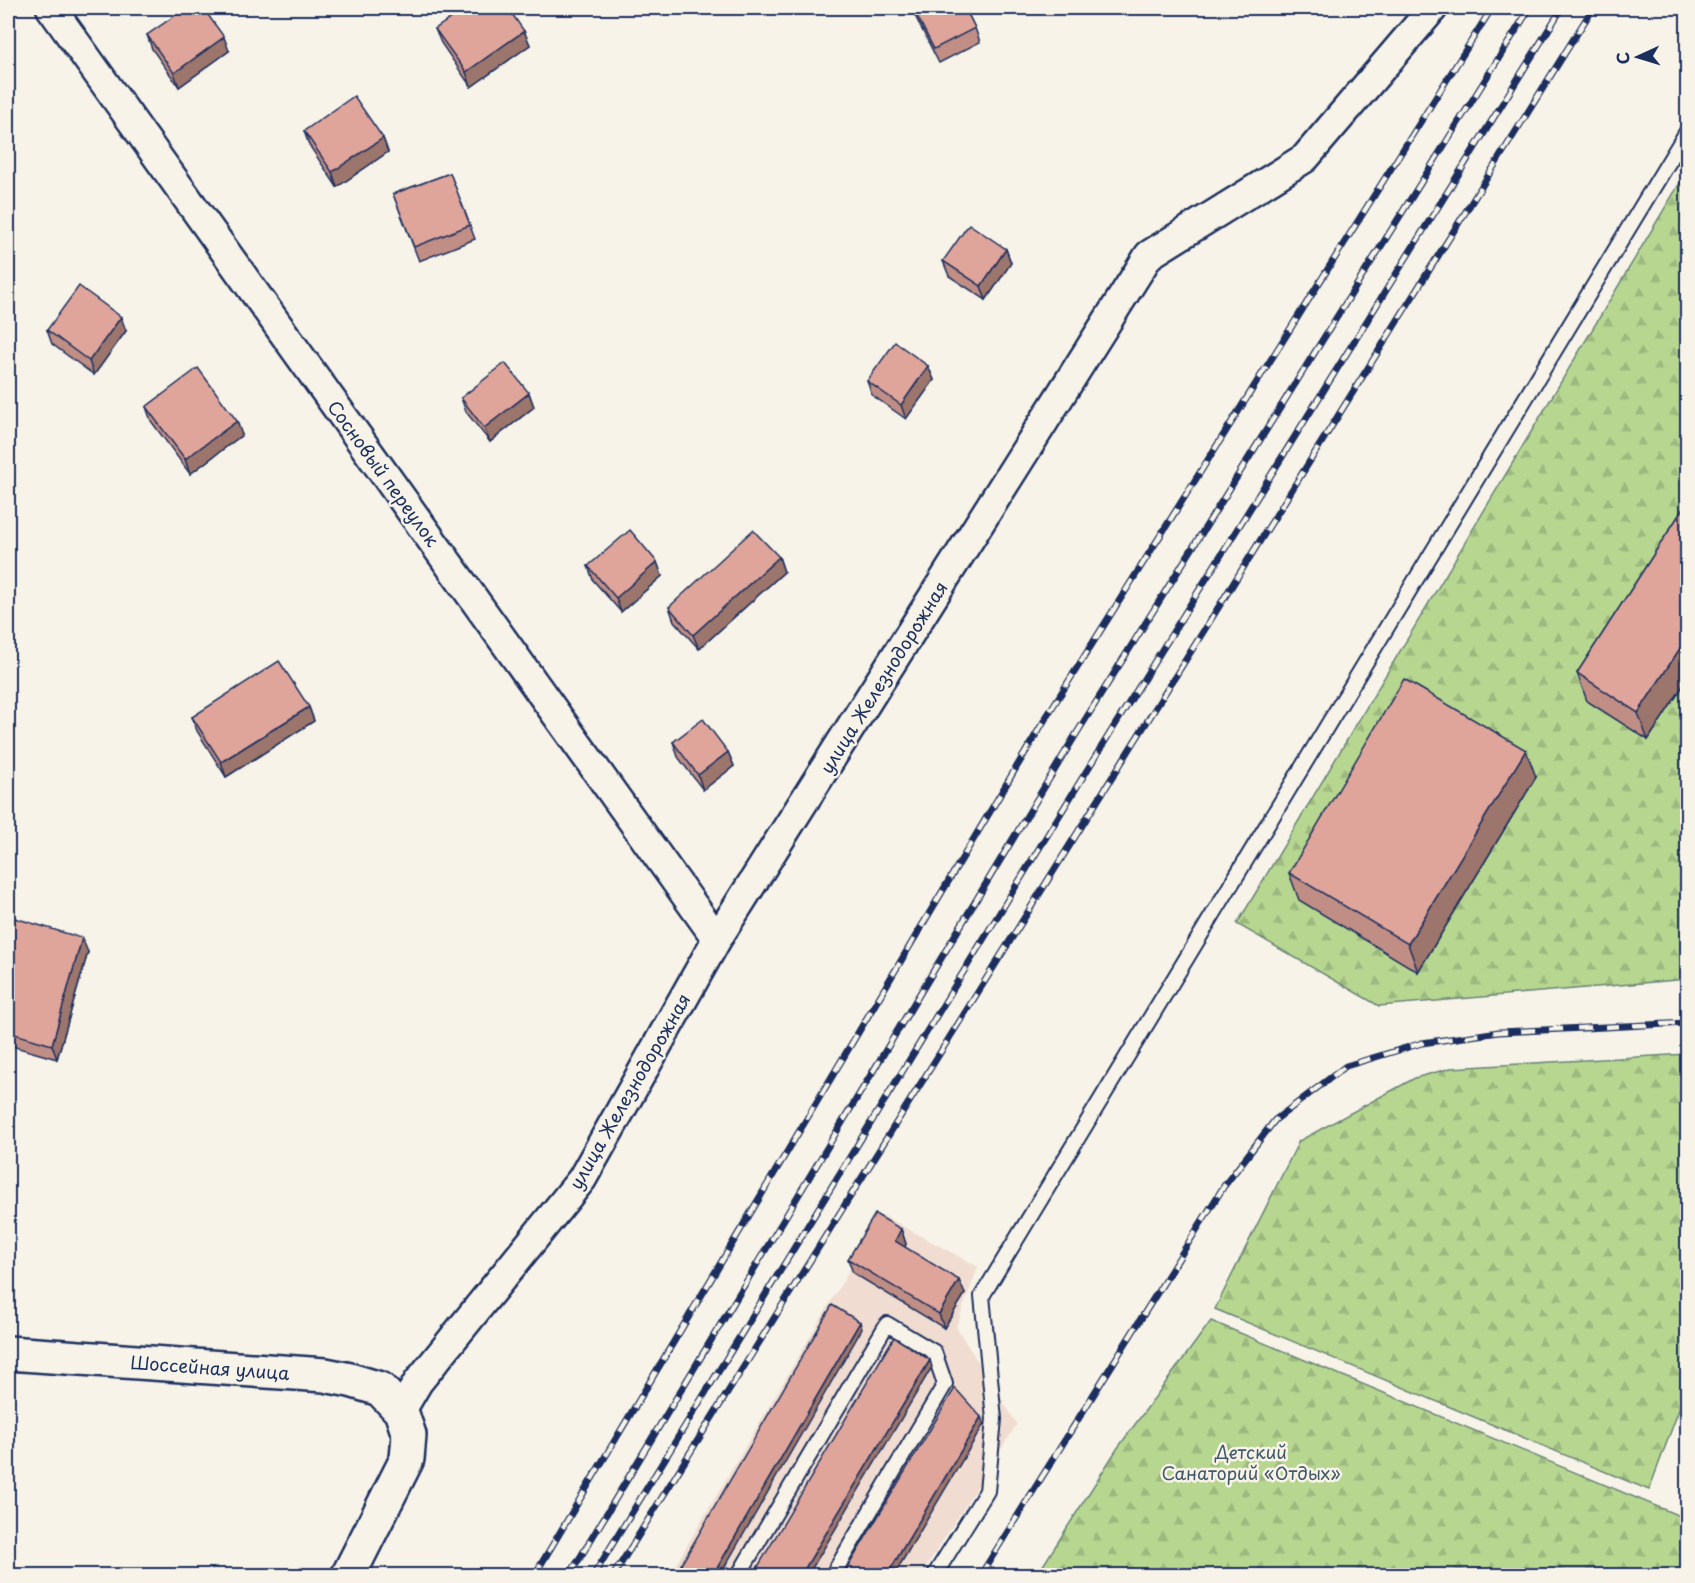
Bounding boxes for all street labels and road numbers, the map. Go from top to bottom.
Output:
street label: Сосновый переулок [322,394,446,552]
street label: улица Железнодорожная [813,576,953,778]
street label: улица Железнодорожная [562,988,696,1194]
street label: Шоссейная улица [130,1348,291,1386]

